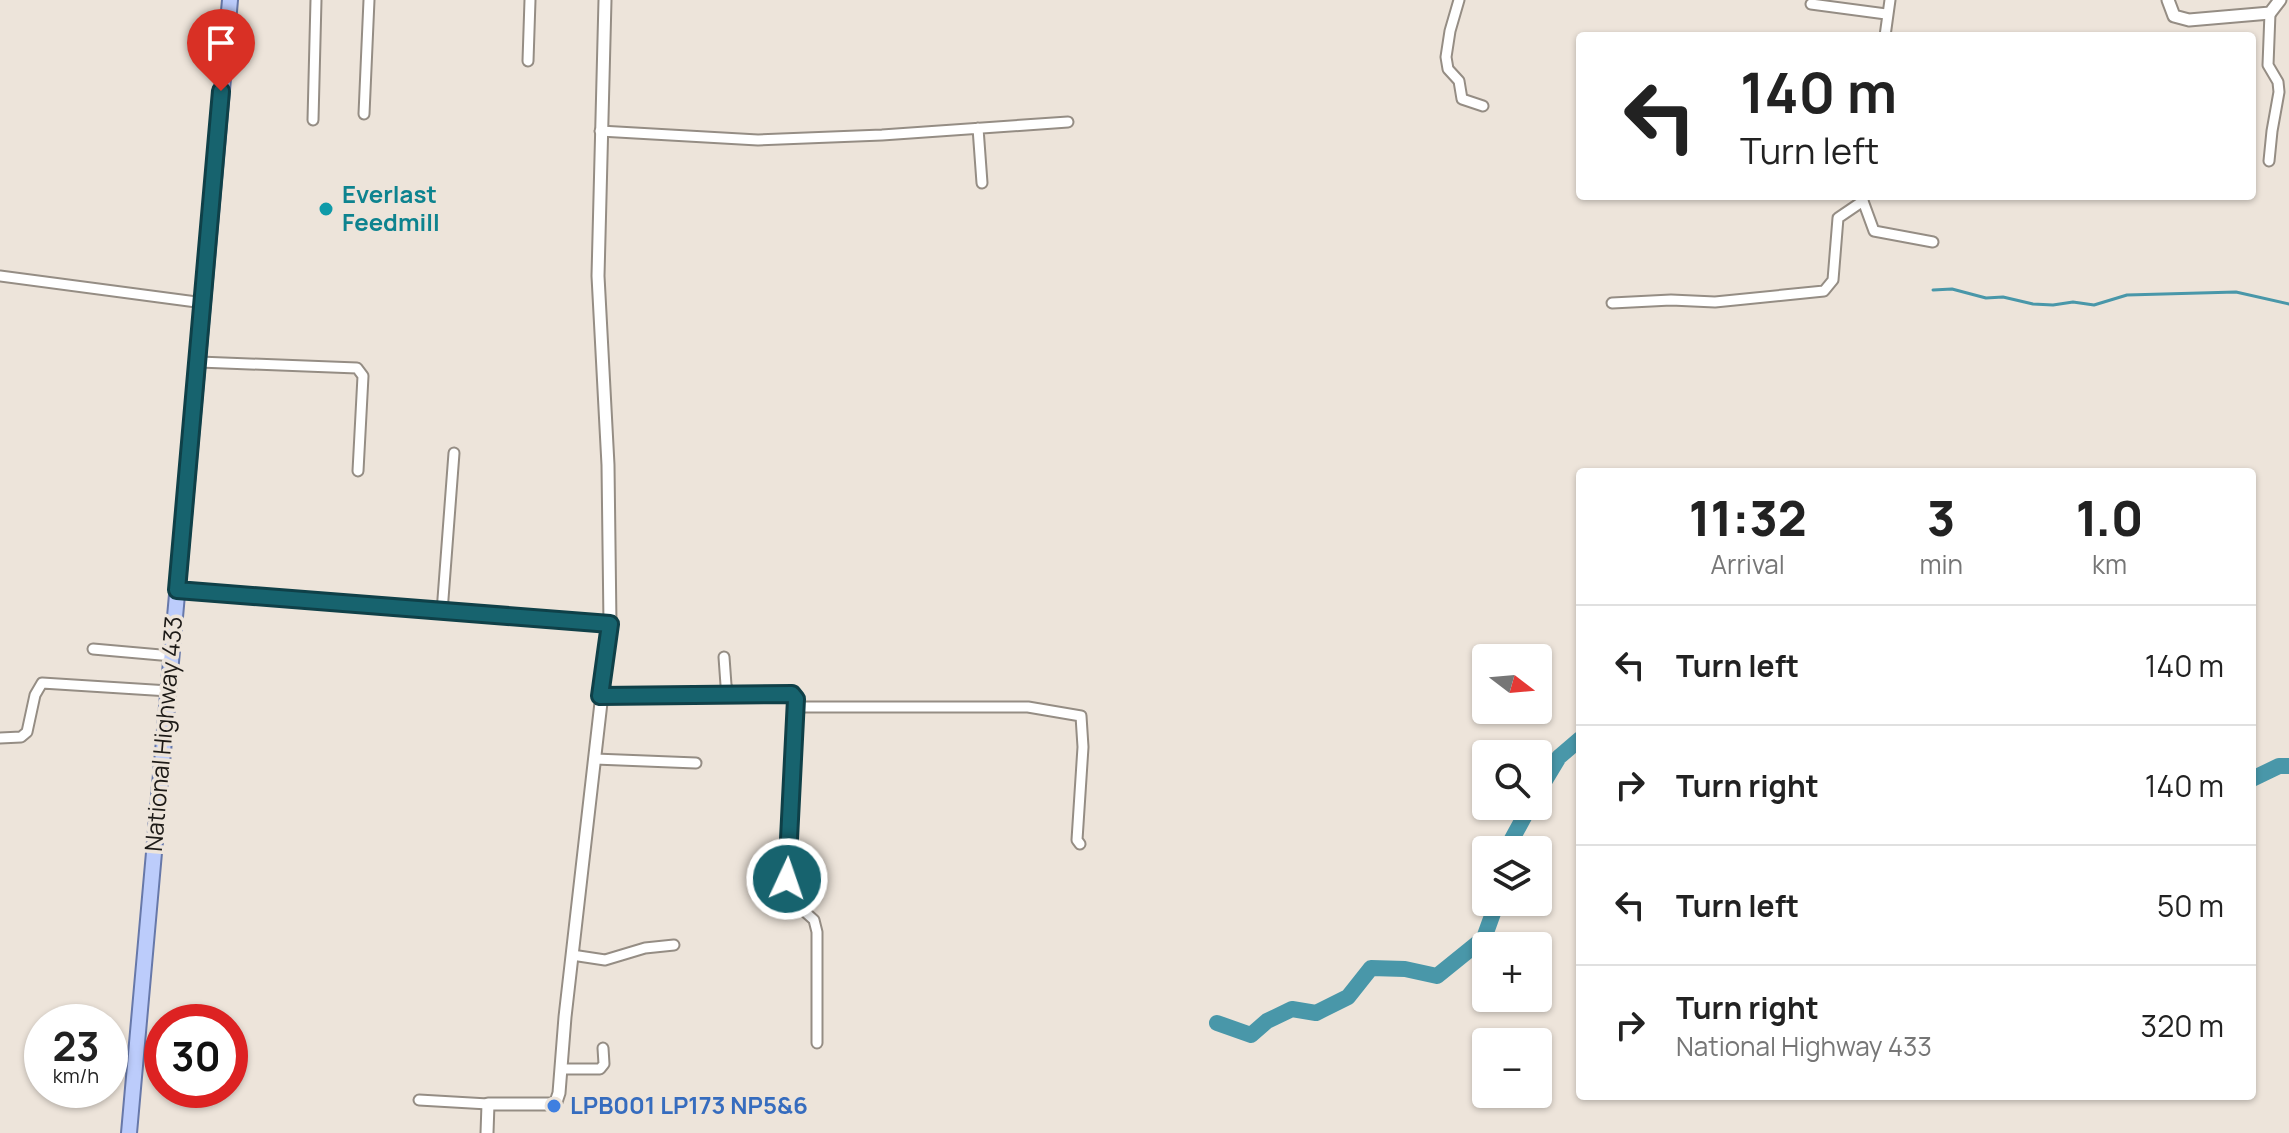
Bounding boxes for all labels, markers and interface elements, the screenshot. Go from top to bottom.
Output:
pin [187,9,255,91]
icon: arrive [199,21,243,65]
text: 140 m [1740,53,1897,130]
icon: left [1608,64,1712,168]
text: Turn left [1740,126,1879,175]
place label: Everlast Feedmill [342,177,440,238]
marker: Everlast Feedmill [317,200,335,218]
text: 11:32 [1689,485,1807,550]
text: 3 [1927,485,1955,550]
text: 1.0 [2076,485,2143,550]
text: Arrival [1711,546,1785,582]
text: min [1919,546,1963,582]
text: km [2092,546,2127,582]
street label: National Highway 433 [136,615,189,853]
icon: left [1608,643,1652,687]
north arrow [1472,644,1552,724]
map controls [1472,644,1552,1108]
text: Turn left [1676,645,1799,686]
text: 140 m [2145,645,2224,686]
button: search [1472,740,1552,820]
icon: right [1608,763,1652,807]
text: Turn right [1676,765,1819,806]
text: 140 m [2145,765,2224,806]
button: layers [1472,836,1552,916]
position arrow [745,837,829,921]
icon: left [1608,883,1652,927]
text: Turn left [1676,885,1799,926]
text: 50 m [2157,885,2224,926]
button: + [1472,932,1552,1012]
text: Turn right [1676,987,1819,1028]
icon: right [1608,1003,1652,1047]
speed limit sign: 30 [144,1004,248,1108]
text: 320 m [2141,1005,2224,1046]
text: 23 [52,1018,100,1073]
button: − [1472,1028,1552,1108]
text: National Highway 433 [1676,1028,1932,1064]
text: km/h [53,1062,99,1089]
place label: LPB001 LP173 NP5&6 [570,1088,808,1121]
marker: LPB001 LP173 NP5&6 [545,1097,563,1115]

